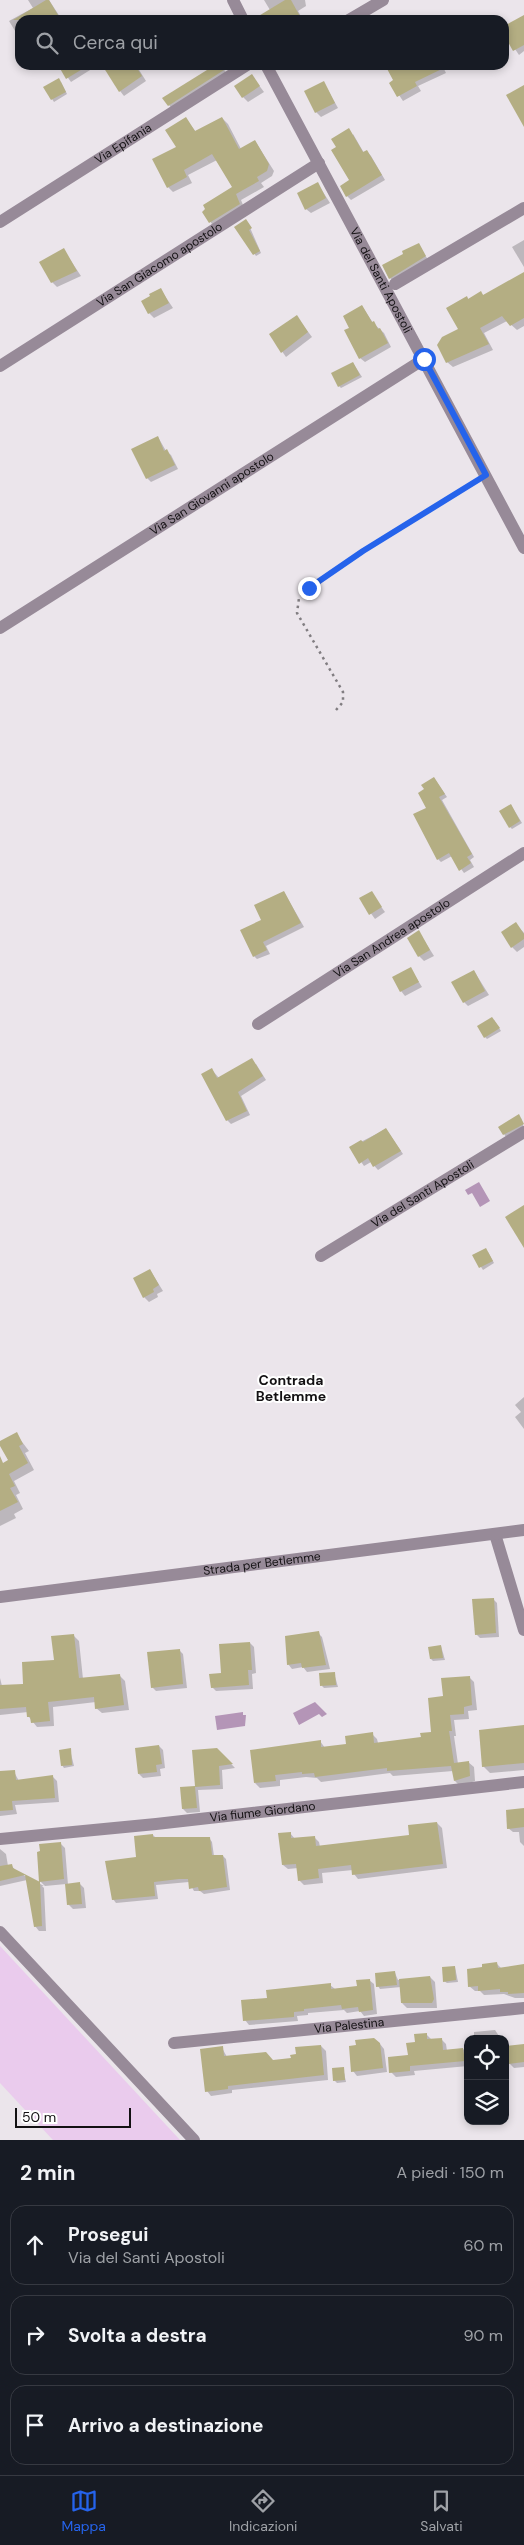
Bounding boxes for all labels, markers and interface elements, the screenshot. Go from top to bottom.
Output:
search box [15,15,509,70]
icon: search [33,29,61,57]
text: Cerca qui [73,30,158,55]
street label: Via Epifania [92,120,155,168]
street label: Via San Giacomo apostolo [93,219,225,311]
street label: Via del Santi Apostoli [346,225,416,336]
route start [413,348,436,371]
street label: Via San Giovanni apostolo [147,448,277,539]
route end [298,577,321,600]
street label: Via San Andrea apostolo [330,895,453,981]
street label: Via del Santi Apostoli [368,1156,477,1231]
district label: Contrada Betlemme [256,1371,326,1405]
street label: Strada per Betlemme [202,1548,322,1579]
street label: Via fiume Giordano [209,1798,316,1826]
street label: Via Palestina [313,2014,385,2037]
map controls [464,2035,509,2125]
button: locate [464,2035,509,2080]
button: layers [464,2080,509,2125]
scale bar [15,2105,131,2128]
text: 50 m [22,2108,56,2126]
text: 2 min [20,2159,76,2187]
text: A piedi · 150 m [396,2162,504,2183]
text: Prosegui [68,2222,148,2247]
icon: ahead [21,2231,49,2259]
text: 60 m [463,2235,503,2256]
text: Via del Santi Apostoli [68,2247,225,2268]
icon: right [21,2321,49,2349]
text: Svolta a destra [68,2323,207,2348]
text: 90 m [463,2325,503,2346]
icon: arrive [21,2411,49,2439]
text: Arrivo a destinazione [68,2413,263,2438]
tab: Mappa [61,2487,106,2535]
tab: Indicazioni [229,2487,297,2535]
tab: Salvati [420,2487,463,2535]

